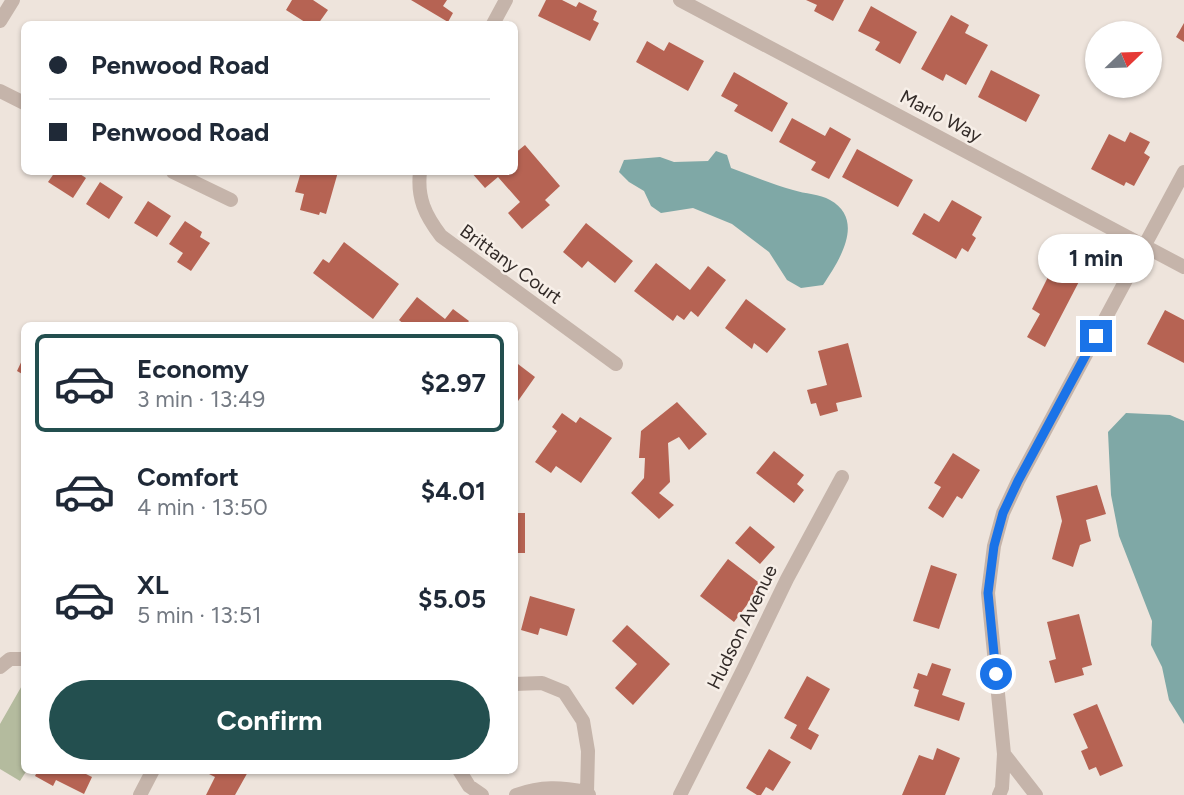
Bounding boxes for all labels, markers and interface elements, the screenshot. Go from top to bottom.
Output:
north arrow [1085,21,1162,98]
map controls [1085,21,1162,98]
text: Penwood Road [91,49,270,81]
street label: Marlo Way [896,85,986,147]
text: Penwood Road [91,116,270,148]
street label: Brittany Court [455,219,567,309]
callout: 1 min [1038,234,1154,284]
text: 1 min [1069,244,1123,272]
route end [1080,320,1112,352]
icon: car [53,352,116,415]
text: Economy [137,353,249,385]
text: $2.97 [421,367,486,399]
text: 3 min · 13:49 [137,385,265,413]
icon: car [53,460,116,523]
text: Comfort [137,461,239,493]
text: $4.01 [421,475,486,507]
text: 4 min · 13:50 [137,493,268,521]
street label: Hudson Avenue [702,561,782,693]
icon: car [53,568,116,631]
text: XL [137,569,169,601]
text: $5.05 [418,583,486,615]
text: 5 min · 13:51 [137,601,261,629]
route start [980,658,1012,690]
button: Confirm [49,680,490,760]

